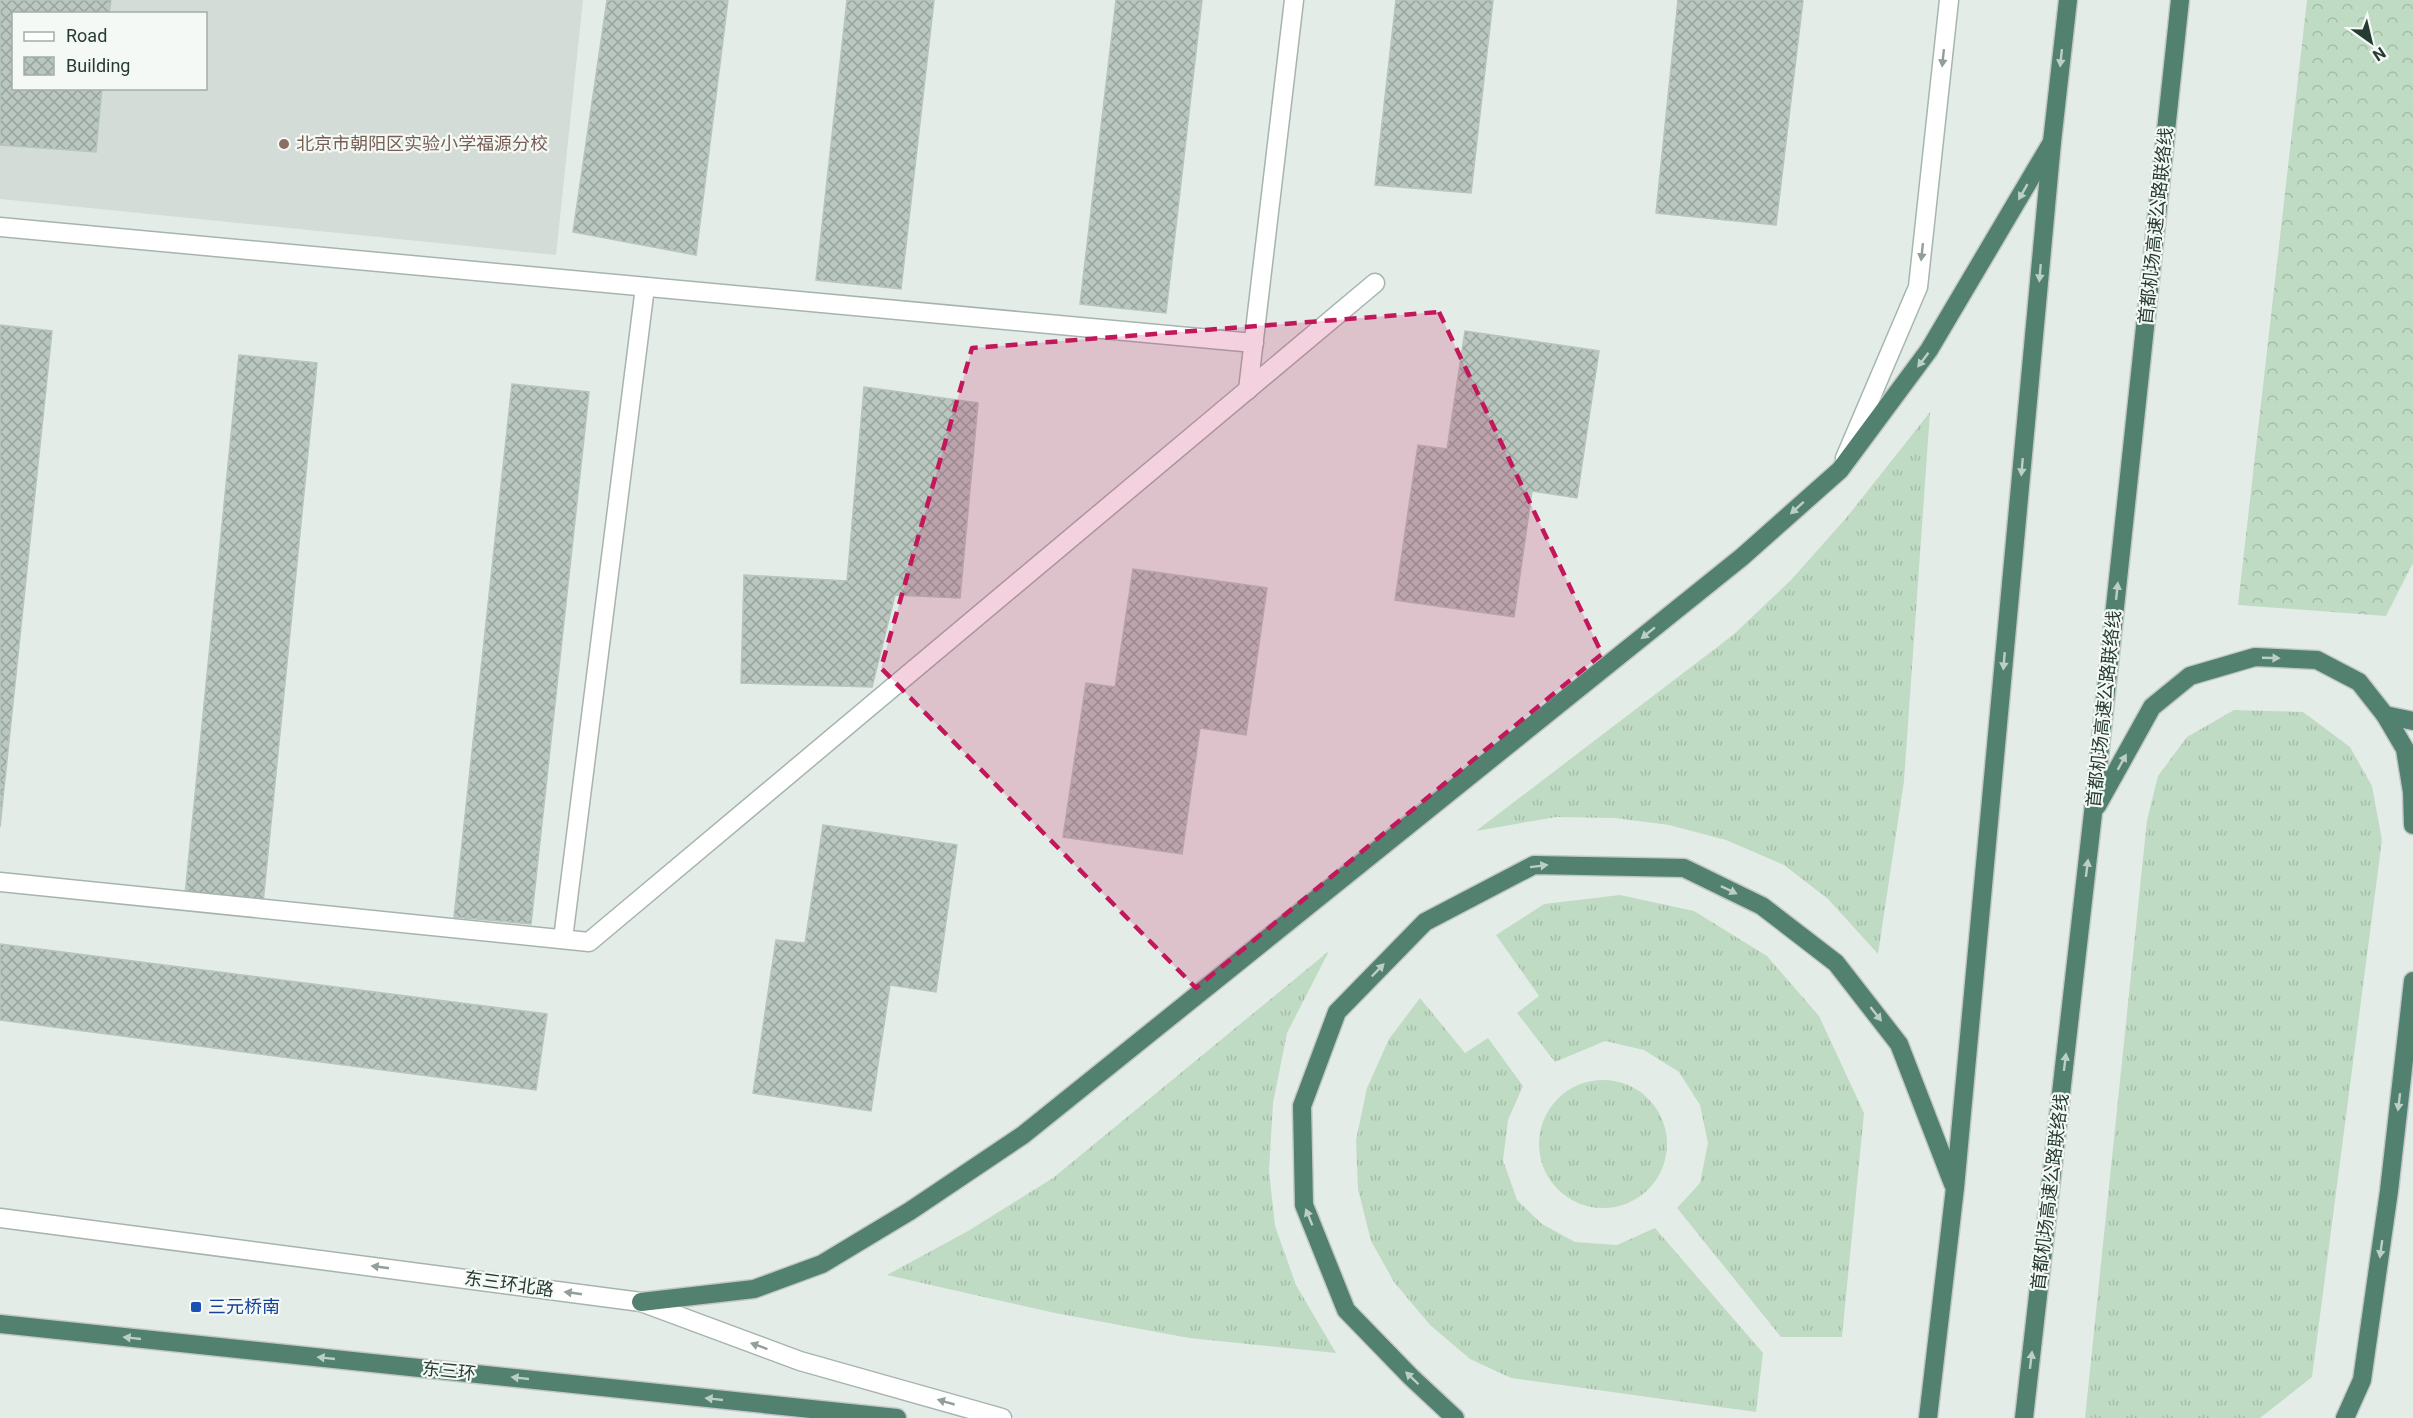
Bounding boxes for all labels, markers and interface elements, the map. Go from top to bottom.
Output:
legend [12,12,207,90]
north arrow [2341,12,2401,72]
text: Road [66,25,107,46]
text: N [2369,43,2389,65]
one-way arrow [1938,49,1948,68]
one-way arrow [2057,49,2066,68]
text: Building [66,55,130,76]
street label: 首都机场高速公路联络线 [2135,126,2176,326]
place label: 北京市朝阳区实验小学福源分校 [296,133,548,154]
marker: 北京市朝阳区实验小学福源分校 [277,137,291,151]
one-way arrow [2017,184,2028,200]
one-way arrow [1917,243,1927,262]
one-way arrow [2035,264,2045,283]
one-way arrow [1917,352,1929,367]
one-way arrow [2017,458,2027,477]
one-way arrow [1790,501,1805,515]
one-way arrow [2112,581,2122,600]
street label: 首都机场高速公路联络线 [2083,609,2124,809]
one-way arrow [1640,627,1656,640]
one-way arrow [1999,652,2009,671]
one-way arrow [2261,653,2280,663]
one-way arrow [2117,753,2127,770]
one-way arrow [2082,859,2092,878]
one-way arrow [1530,862,1549,871]
one-way arrow [1720,885,1737,894]
one-way arrow [1371,964,1385,978]
one-way arrow [1869,1006,1882,1022]
one-way arrow [2060,1052,2070,1071]
street label: 首都机场高速公路联络线 [2027,1092,2072,1291]
one-way arrow [2394,1093,2404,1112]
one-way arrow [1304,1208,1313,1226]
one-way arrow [2376,1240,2385,1259]
one-way arrow [370,1262,389,1271]
street label: 东三环北路 [463,1267,555,1300]
one-way arrow [563,1288,582,1297]
place label: 三元桥南 [208,1296,280,1317]
marker: 三元桥南 [189,1300,203,1314]
one-way arrow [123,1333,142,1343]
one-way arrow [750,1341,768,1351]
one-way arrow [2026,1350,2036,1369]
one-way arrow [317,1353,336,1363]
street label: 东三环 [421,1357,477,1384]
one-way arrow [1406,1372,1420,1386]
one-way arrow [510,1373,529,1383]
one-way arrow [704,1394,723,1404]
one-way arrow [937,1397,955,1406]

